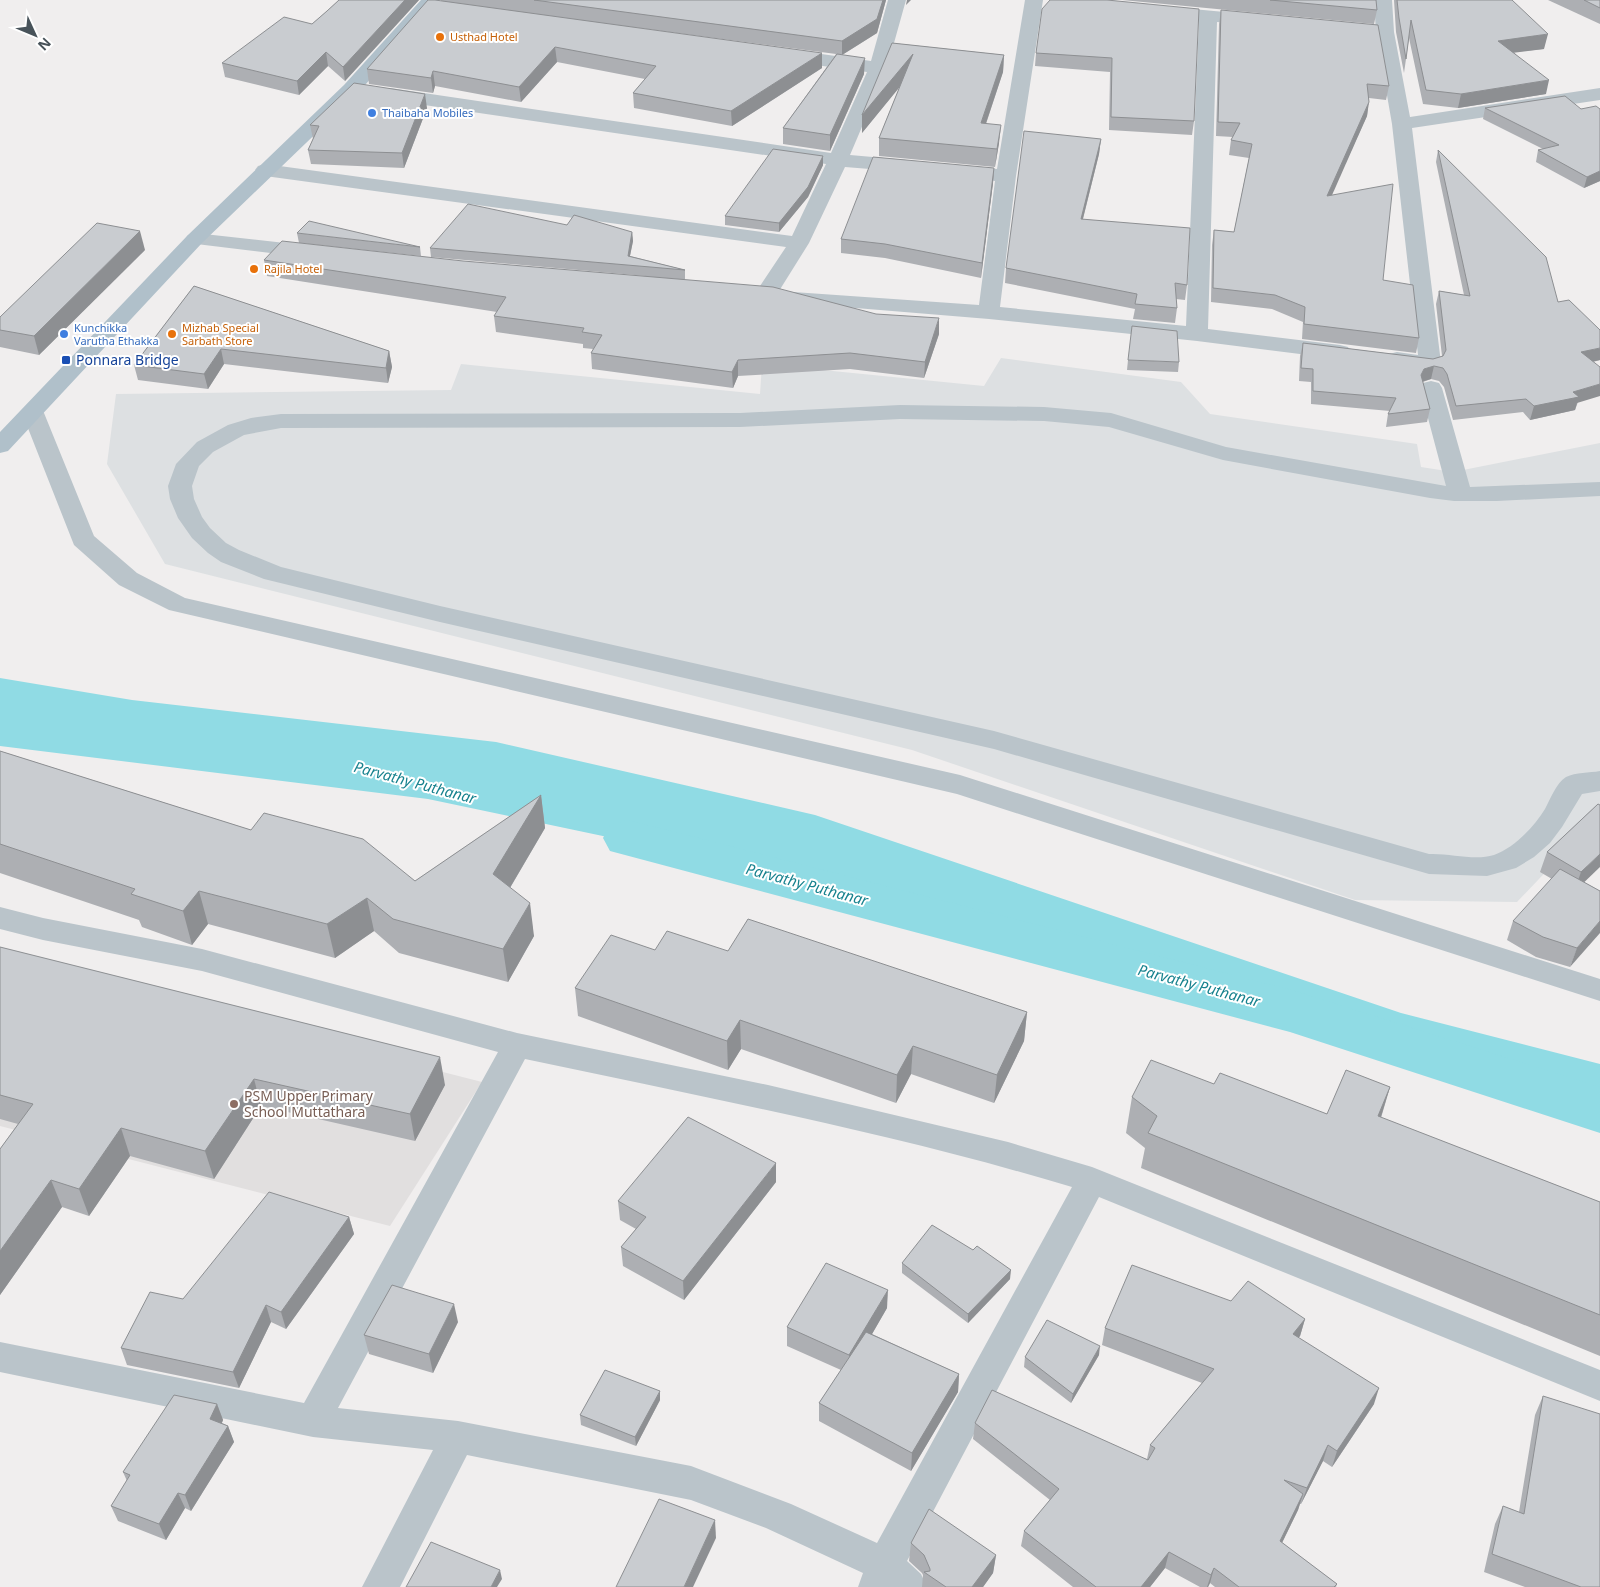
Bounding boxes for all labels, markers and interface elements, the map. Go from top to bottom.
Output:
north arrow [10,10,60,60]
place label: Usthad Hotel [450,29,518,44]
marker: Usthad Hotel [434,31,446,43]
text: N [34,34,56,55]
place label: Thaibaha Mobiles [382,105,473,120]
marker: Thaibaha Mobiles [366,107,378,119]
place label: Rajila Hotel [264,261,322,276]
marker: Rajila Hotel [248,263,260,275]
place label: Kunchikka Varutha Ethakka [74,320,159,348]
place label: Mizhab Special Sarbath Store [182,320,259,348]
marker: Kunchikka Varutha Ethakka [58,328,70,340]
marker: Mizhab Special Sarbath Store [166,328,178,340]
place label: Ponnara Bridge [76,350,179,369]
marker: Ponnara Bridge [60,354,72,366]
water label: Parvathy Puthanar [352,756,480,808]
water label: Parvathy Puthanar [744,858,872,910]
water label: Parvathy Puthanar [1136,959,1264,1011]
place label: PSM Upper Primary School Muttathara [244,1086,374,1121]
marker: PSM Upper Primary School Muttathara [228,1098,240,1110]

